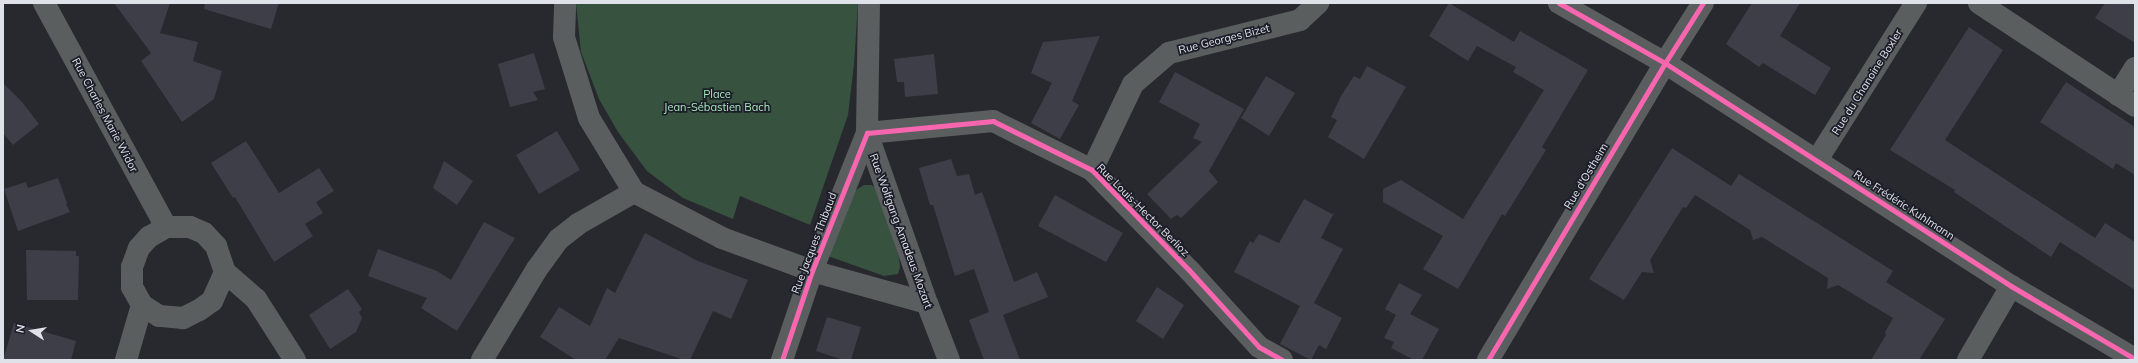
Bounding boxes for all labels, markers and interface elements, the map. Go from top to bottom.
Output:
street label: Rue Georges Bizet [1177,21,1271,57]
street label: Rue du Chanoine Boxler [1829,27,1905,137]
street label: Rue Charles Marie Widor [69,56,141,174]
park label: Place Jean-Sébastien Bach [664,88,770,114]
street label: Rue d'Ostheim [1561,141,1611,211]
street label: Rue Wolfgang Amadeus Mozart [867,152,935,310]
street label: Rue Louis-Hector Berlioz [1094,161,1192,259]
street label: Rue Frédéric Kuhlmann [1851,167,1957,243]
street label: Rue Jacques Thibaud [789,190,839,296]
north arrow [12,311,52,351]
text: N [13,323,28,334]

